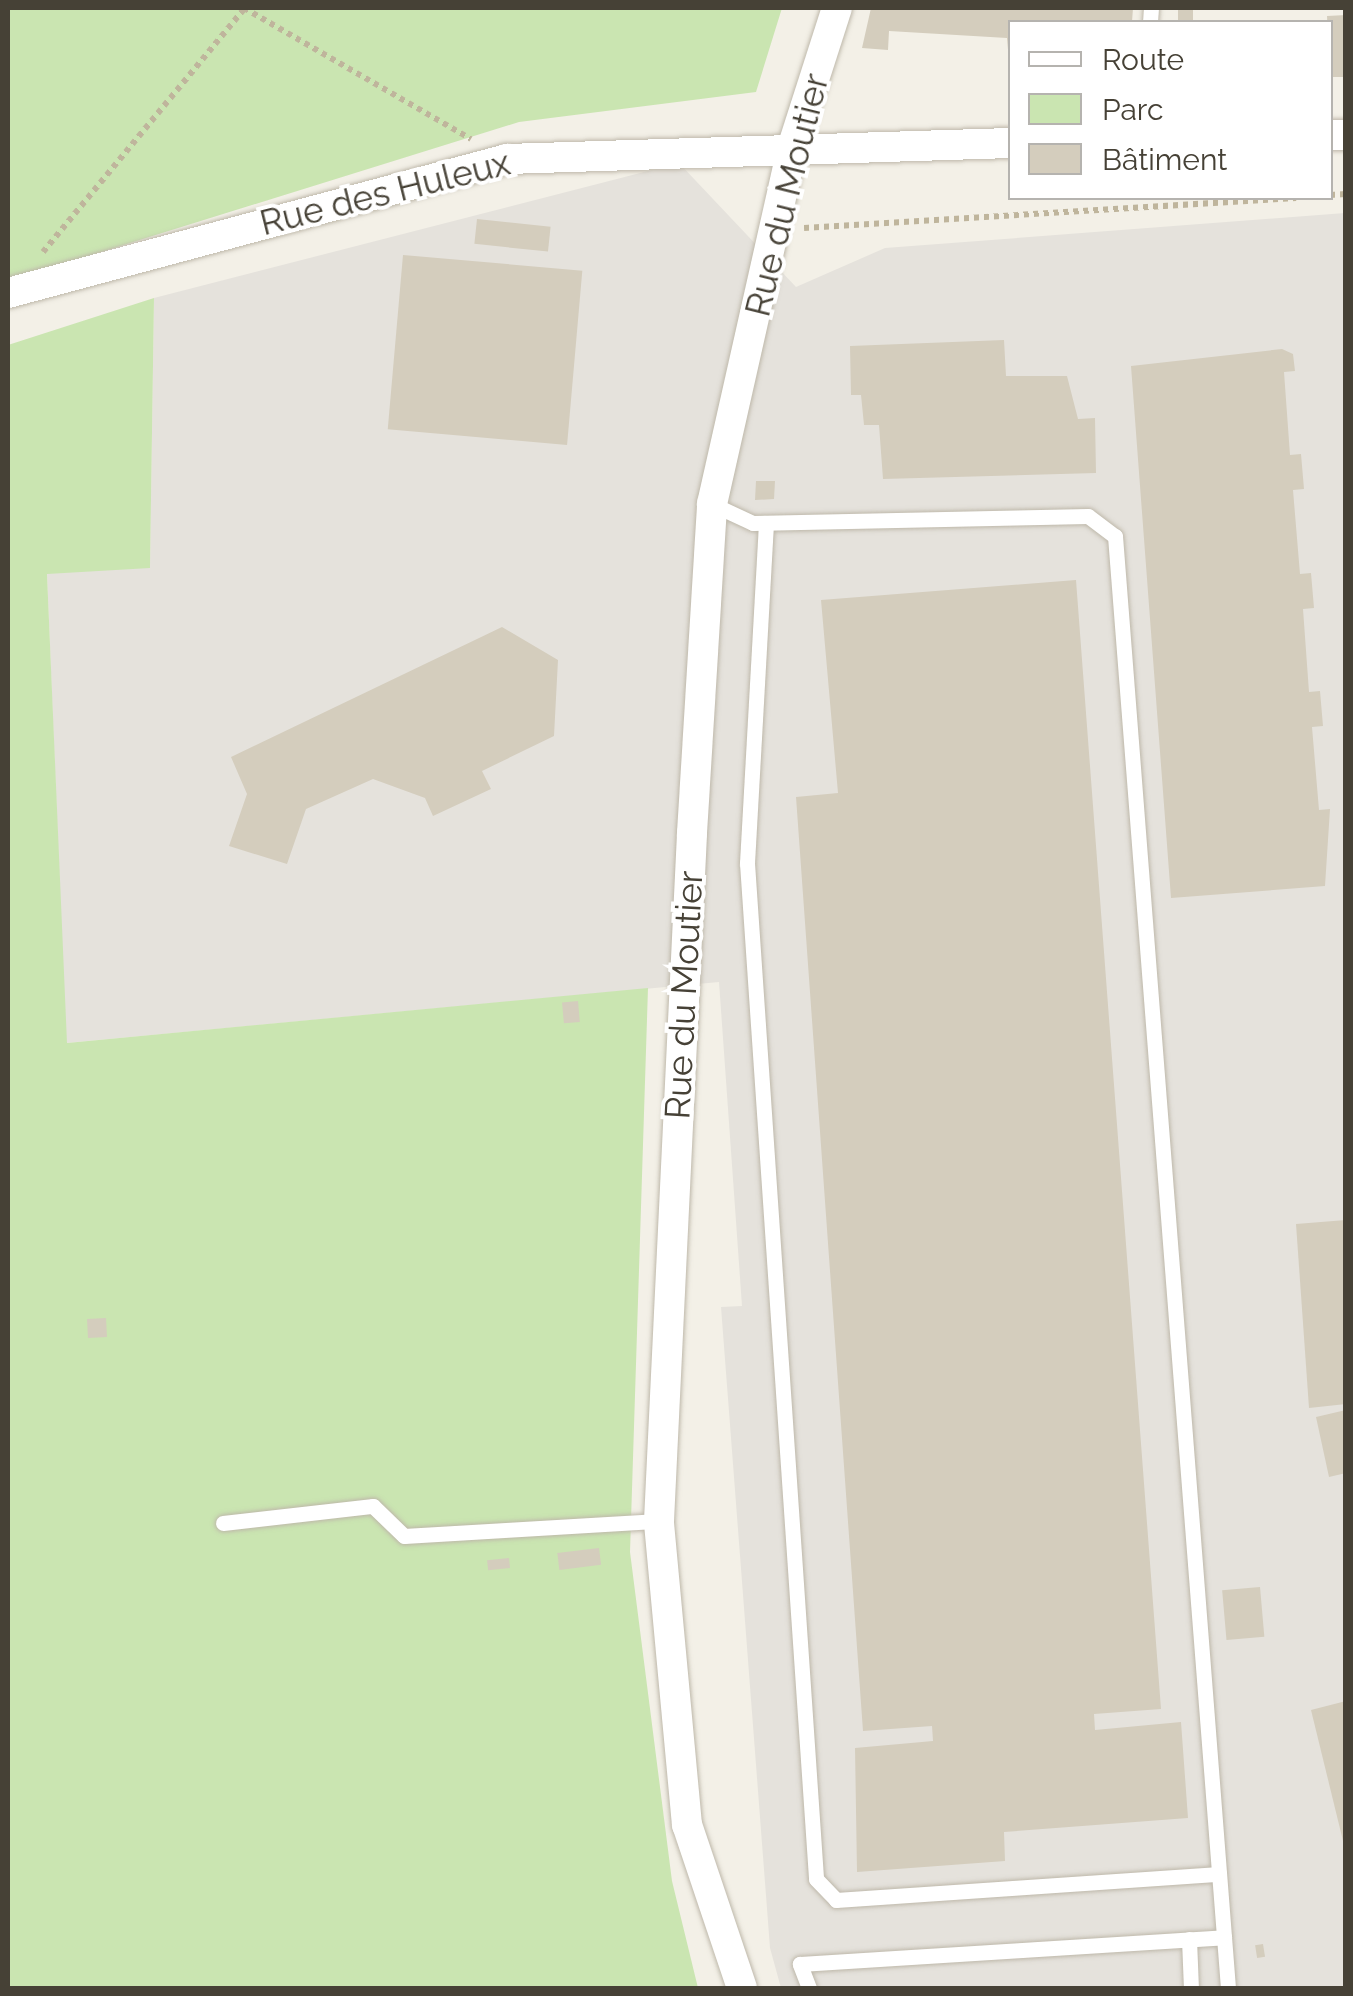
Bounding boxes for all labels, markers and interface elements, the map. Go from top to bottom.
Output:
legend [1008,20,1333,200]
text: Route [1102,42,1184,77]
street label: Rue du Moutier [737,69,837,321]
text: Parc [1102,92,1163,127]
street label: Rue des Huleux [256,142,514,244]
text: Bâtiment [1102,142,1227,177]
street label: Rue du Moutier [657,870,711,1120]

